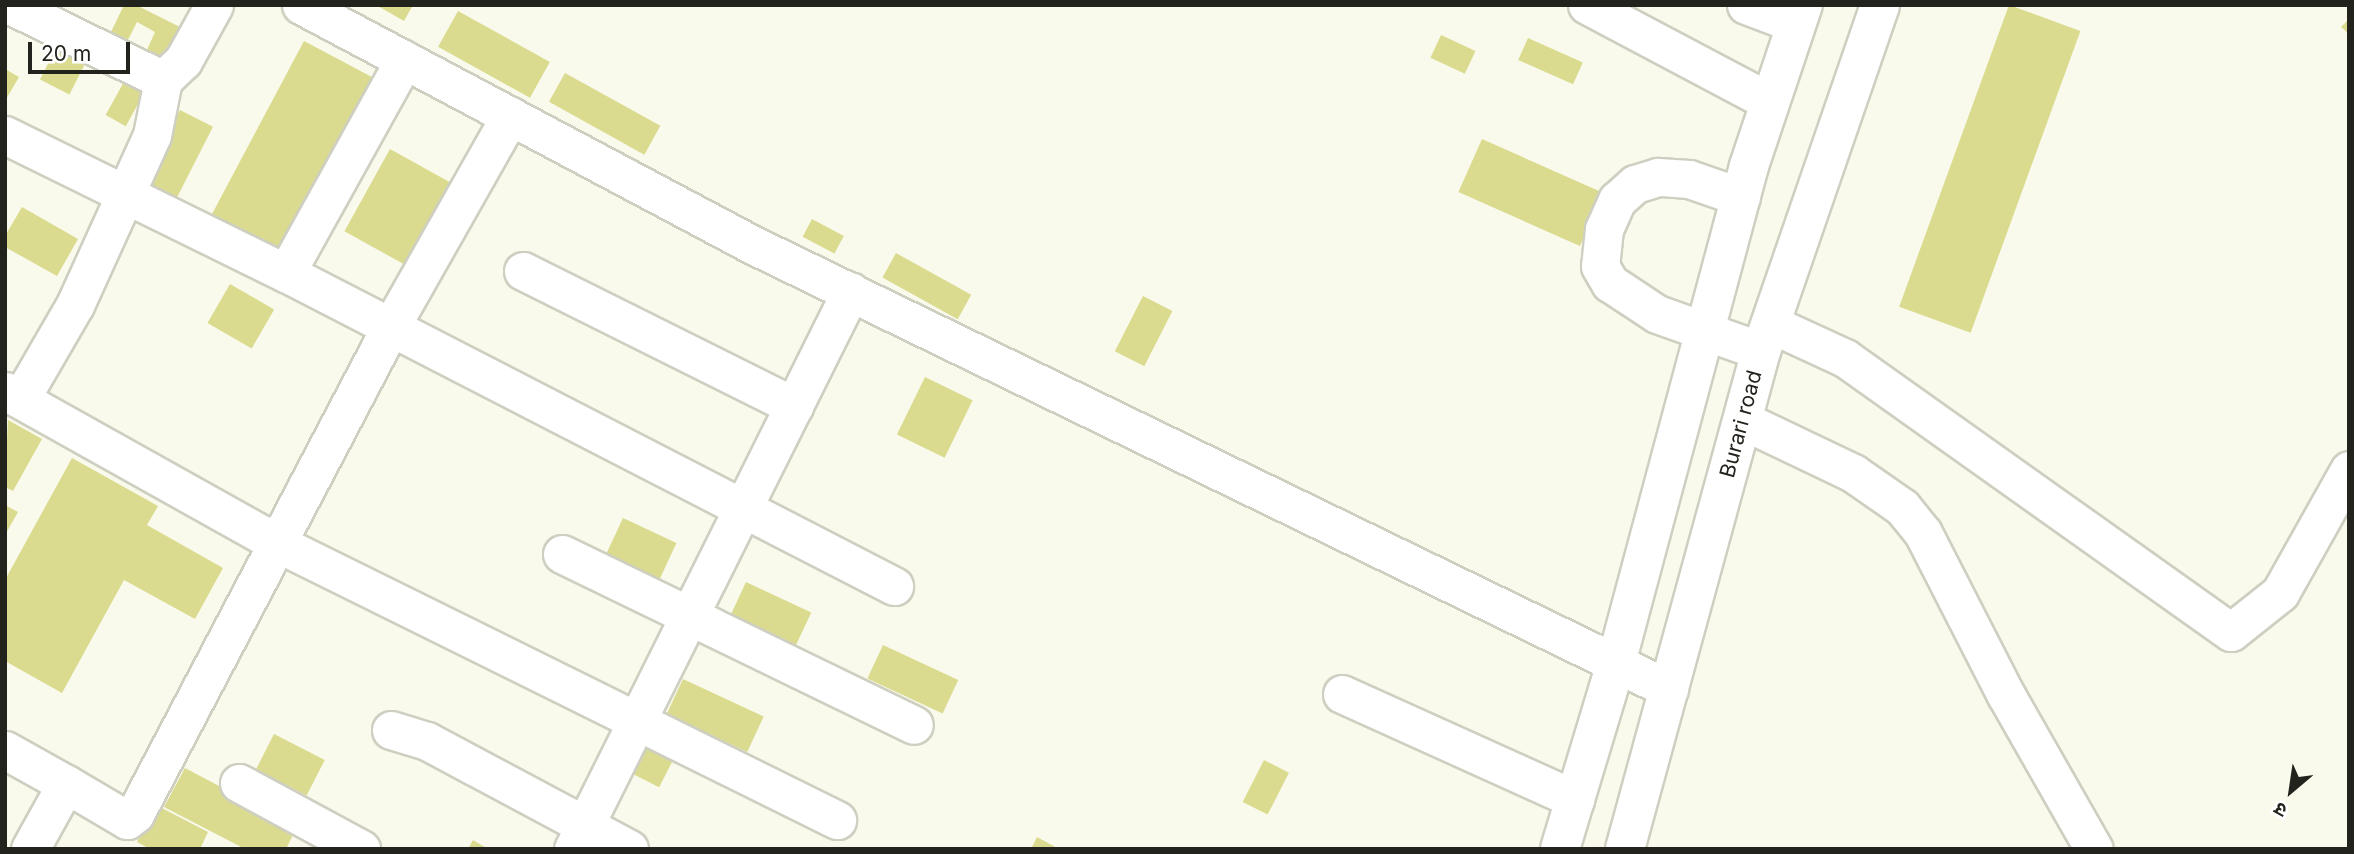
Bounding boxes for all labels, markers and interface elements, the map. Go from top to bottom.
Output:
scale bar [32,28,133,72]
text: 20 m [41,41,91,66]
street label: Burari road [1715,368,1767,480]
north arrow [2256,756,2326,826]
text: उ [2270,797,2291,823]

